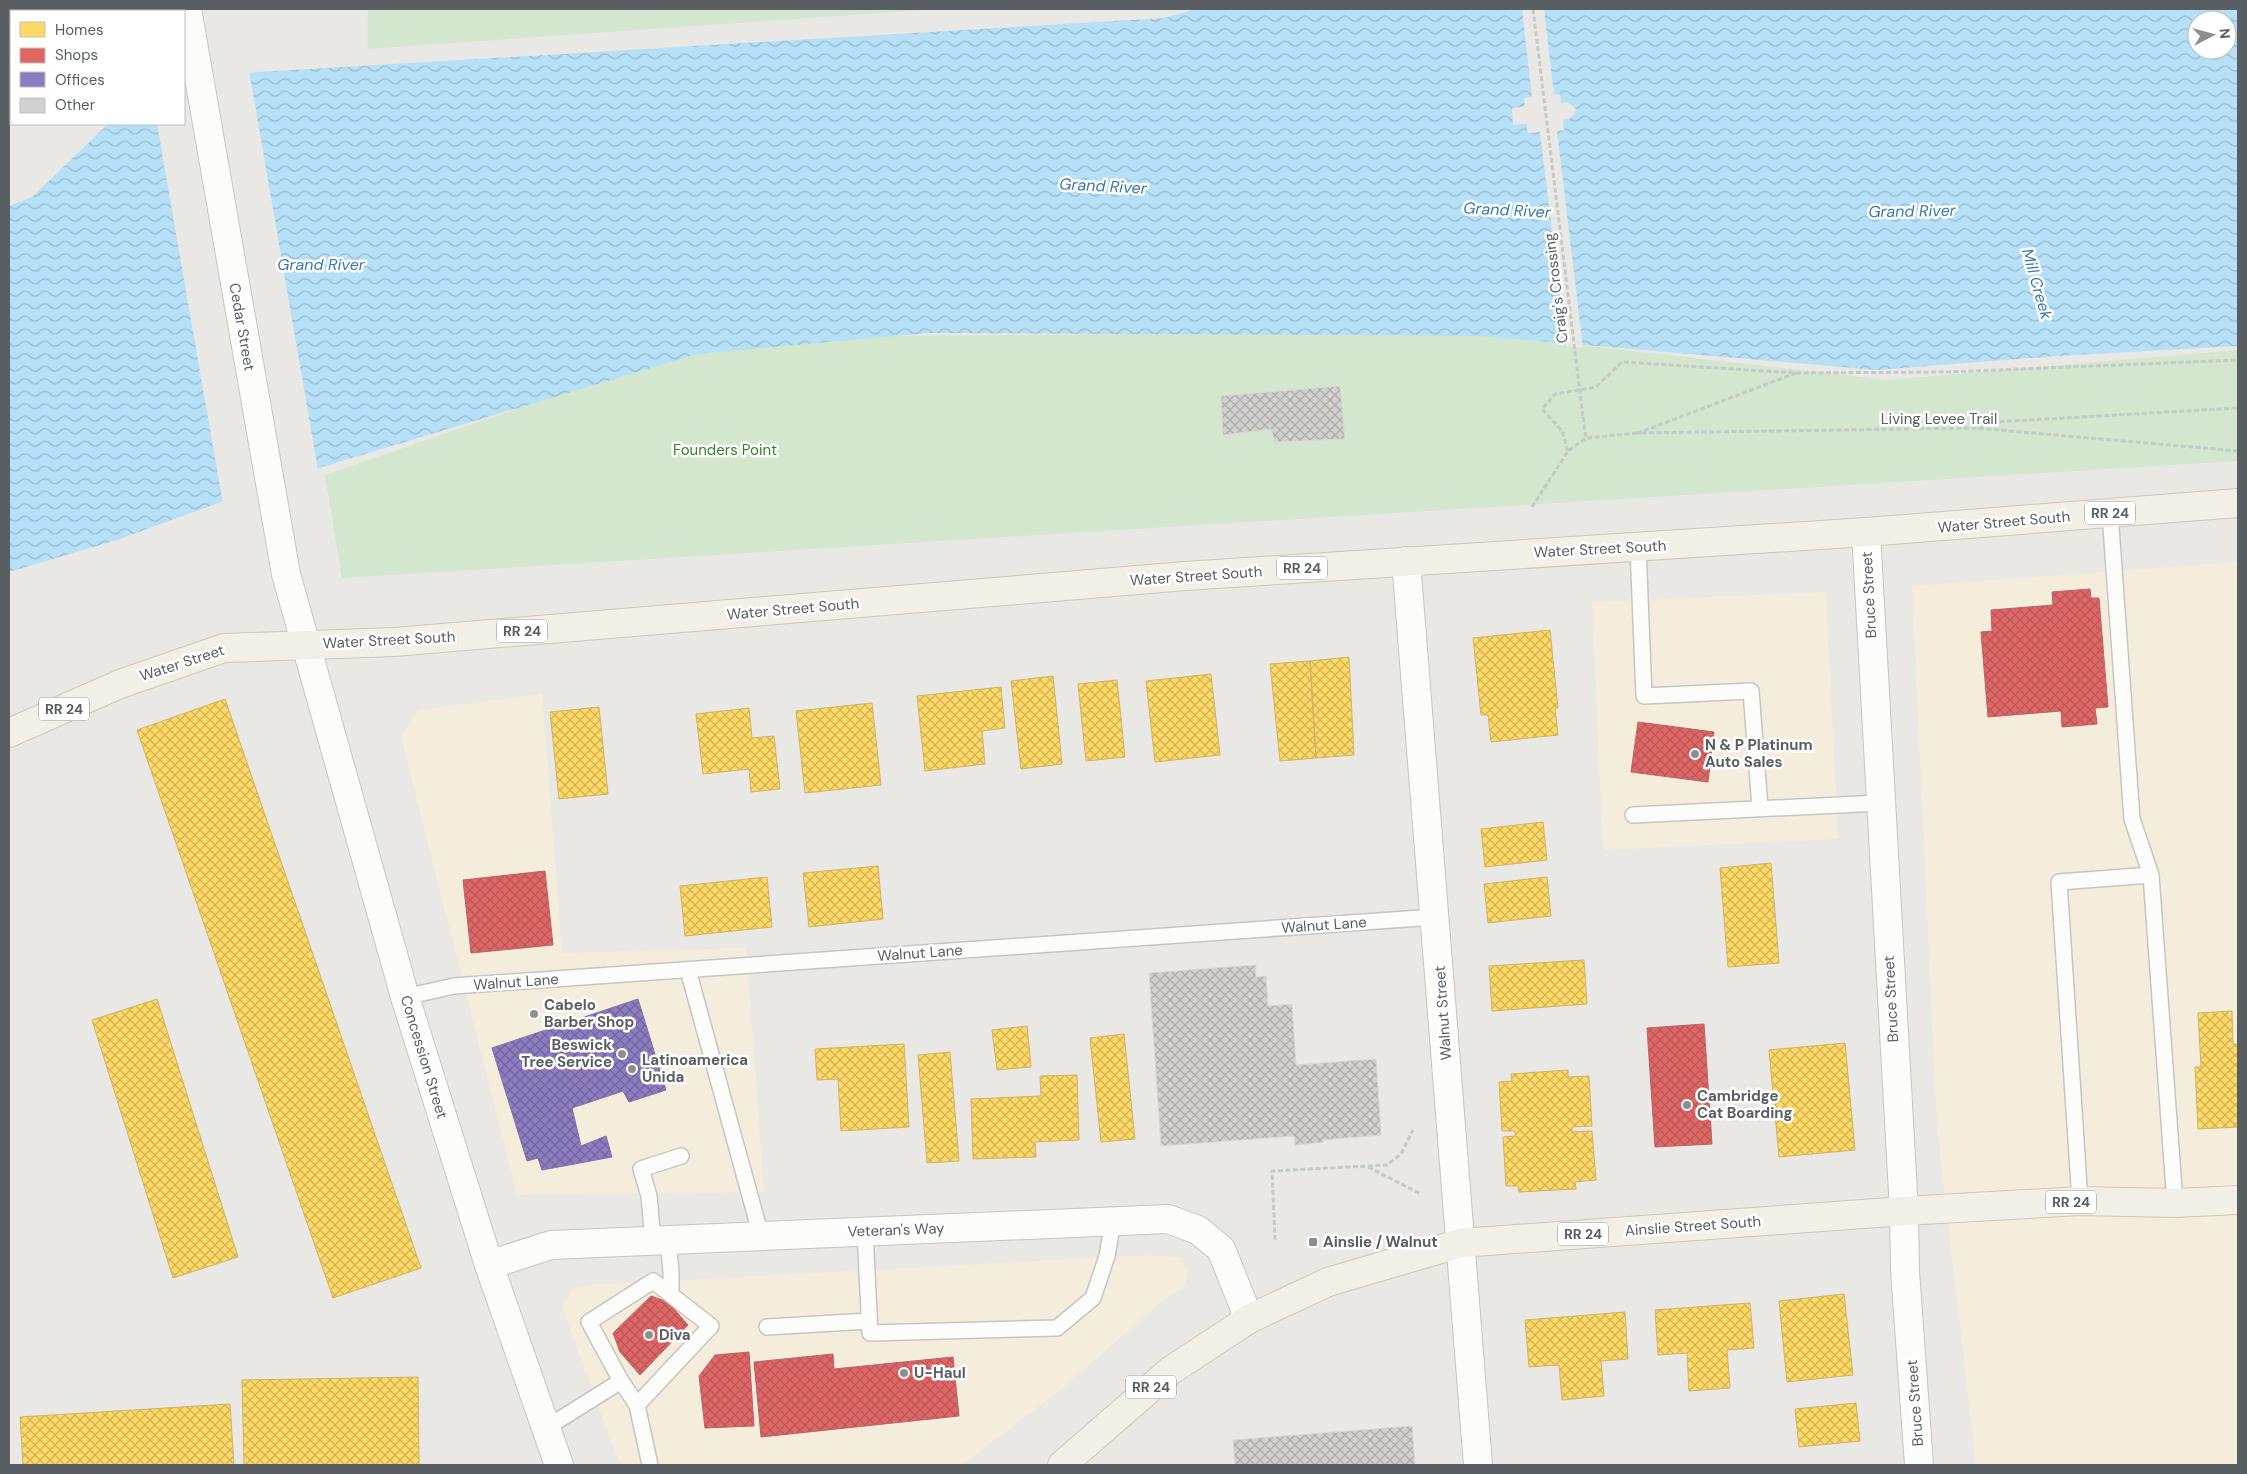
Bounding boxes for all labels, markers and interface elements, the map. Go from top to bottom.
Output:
legend [10,10,185,125]
north arrow [2187,10,2237,60]
text: Homes [55,20,104,40]
text: N [2215,28,2234,40]
text: Shops [55,45,98,65]
text: Offices [55,70,105,90]
text: Other [55,95,96,115]
water label: Grand River [1059,173,1148,199]
water label: Grand River [1463,197,1552,223]
water label: Grand River [1868,200,1957,222]
street label: Craig's Crossing [1539,232,1573,344]
water label: Mill Creek [2017,246,2057,323]
water label: Grand River [277,254,366,275]
street label: Cedar Street [224,281,260,373]
street label: Living Levee Trail [1881,409,1997,429]
park label: Founders Point [673,440,777,460]
road number: RR 24 [2085,502,2135,524]
street label: Water Street South [1937,506,2071,538]
street label: Water Street South [1533,536,1667,562]
street label: Bruce Street [1857,551,1881,639]
road number: RR 24 [1277,556,1327,580]
street label: Water Street South [1129,561,1263,591]
street label: Water Street South [726,593,860,625]
road number: RR 24 [497,620,547,642]
street label: Water Street South [322,627,456,653]
street label: Water Street [137,640,227,686]
road number: RR 24 [39,698,89,721]
place label: N & P Platinum Auto Sales [1705,735,1813,772]
marker: N & P Platinum Auto Sales [1689,748,1701,760]
street label: Walnut Lane [1281,912,1367,938]
street label: Walnut Lane [877,940,963,966]
street label: Bruce Street [1879,955,1903,1043]
street label: Walnut Street [1430,965,1456,1061]
street label: Walnut Lane [473,969,559,995]
street label: Concession Street [396,993,452,1121]
place label: Cabelo Barber Shop [544,995,634,1032]
marker: Cabelo Barber Shop [528,1008,540,1020]
place label: Beswick Tree Service [521,1035,612,1072]
marker: Beswick Tree Service [616,1048,628,1060]
place label: Latinoamerica Unida [642,1050,748,1087]
marker: Latinoamerica Unida [626,1063,638,1075]
place label: Cambridge Cat Boarding [1697,1086,1793,1123]
marker: Cambridge Cat Boarding [1681,1099,1693,1111]
road number: RR 24 [2046,1190,2096,1214]
street label: Ainslie Street South [1624,1211,1762,1241]
street label: Veteran's Way [847,1218,945,1242]
road number: RR 24 [1558,1222,1608,1246]
place label: Ainslie / Walnut [1323,1232,1438,1252]
marker: Ainslie / Walnut [1307,1236,1319,1248]
place label: Diva [659,1325,691,1345]
marker: Diva [643,1329,655,1341]
street label: Bruce Street [1902,1359,1928,1447]
place label: U-Haul [914,1363,966,1383]
marker: U-Haul [898,1367,910,1379]
road number: RR 24 [1126,1375,1176,1398]

